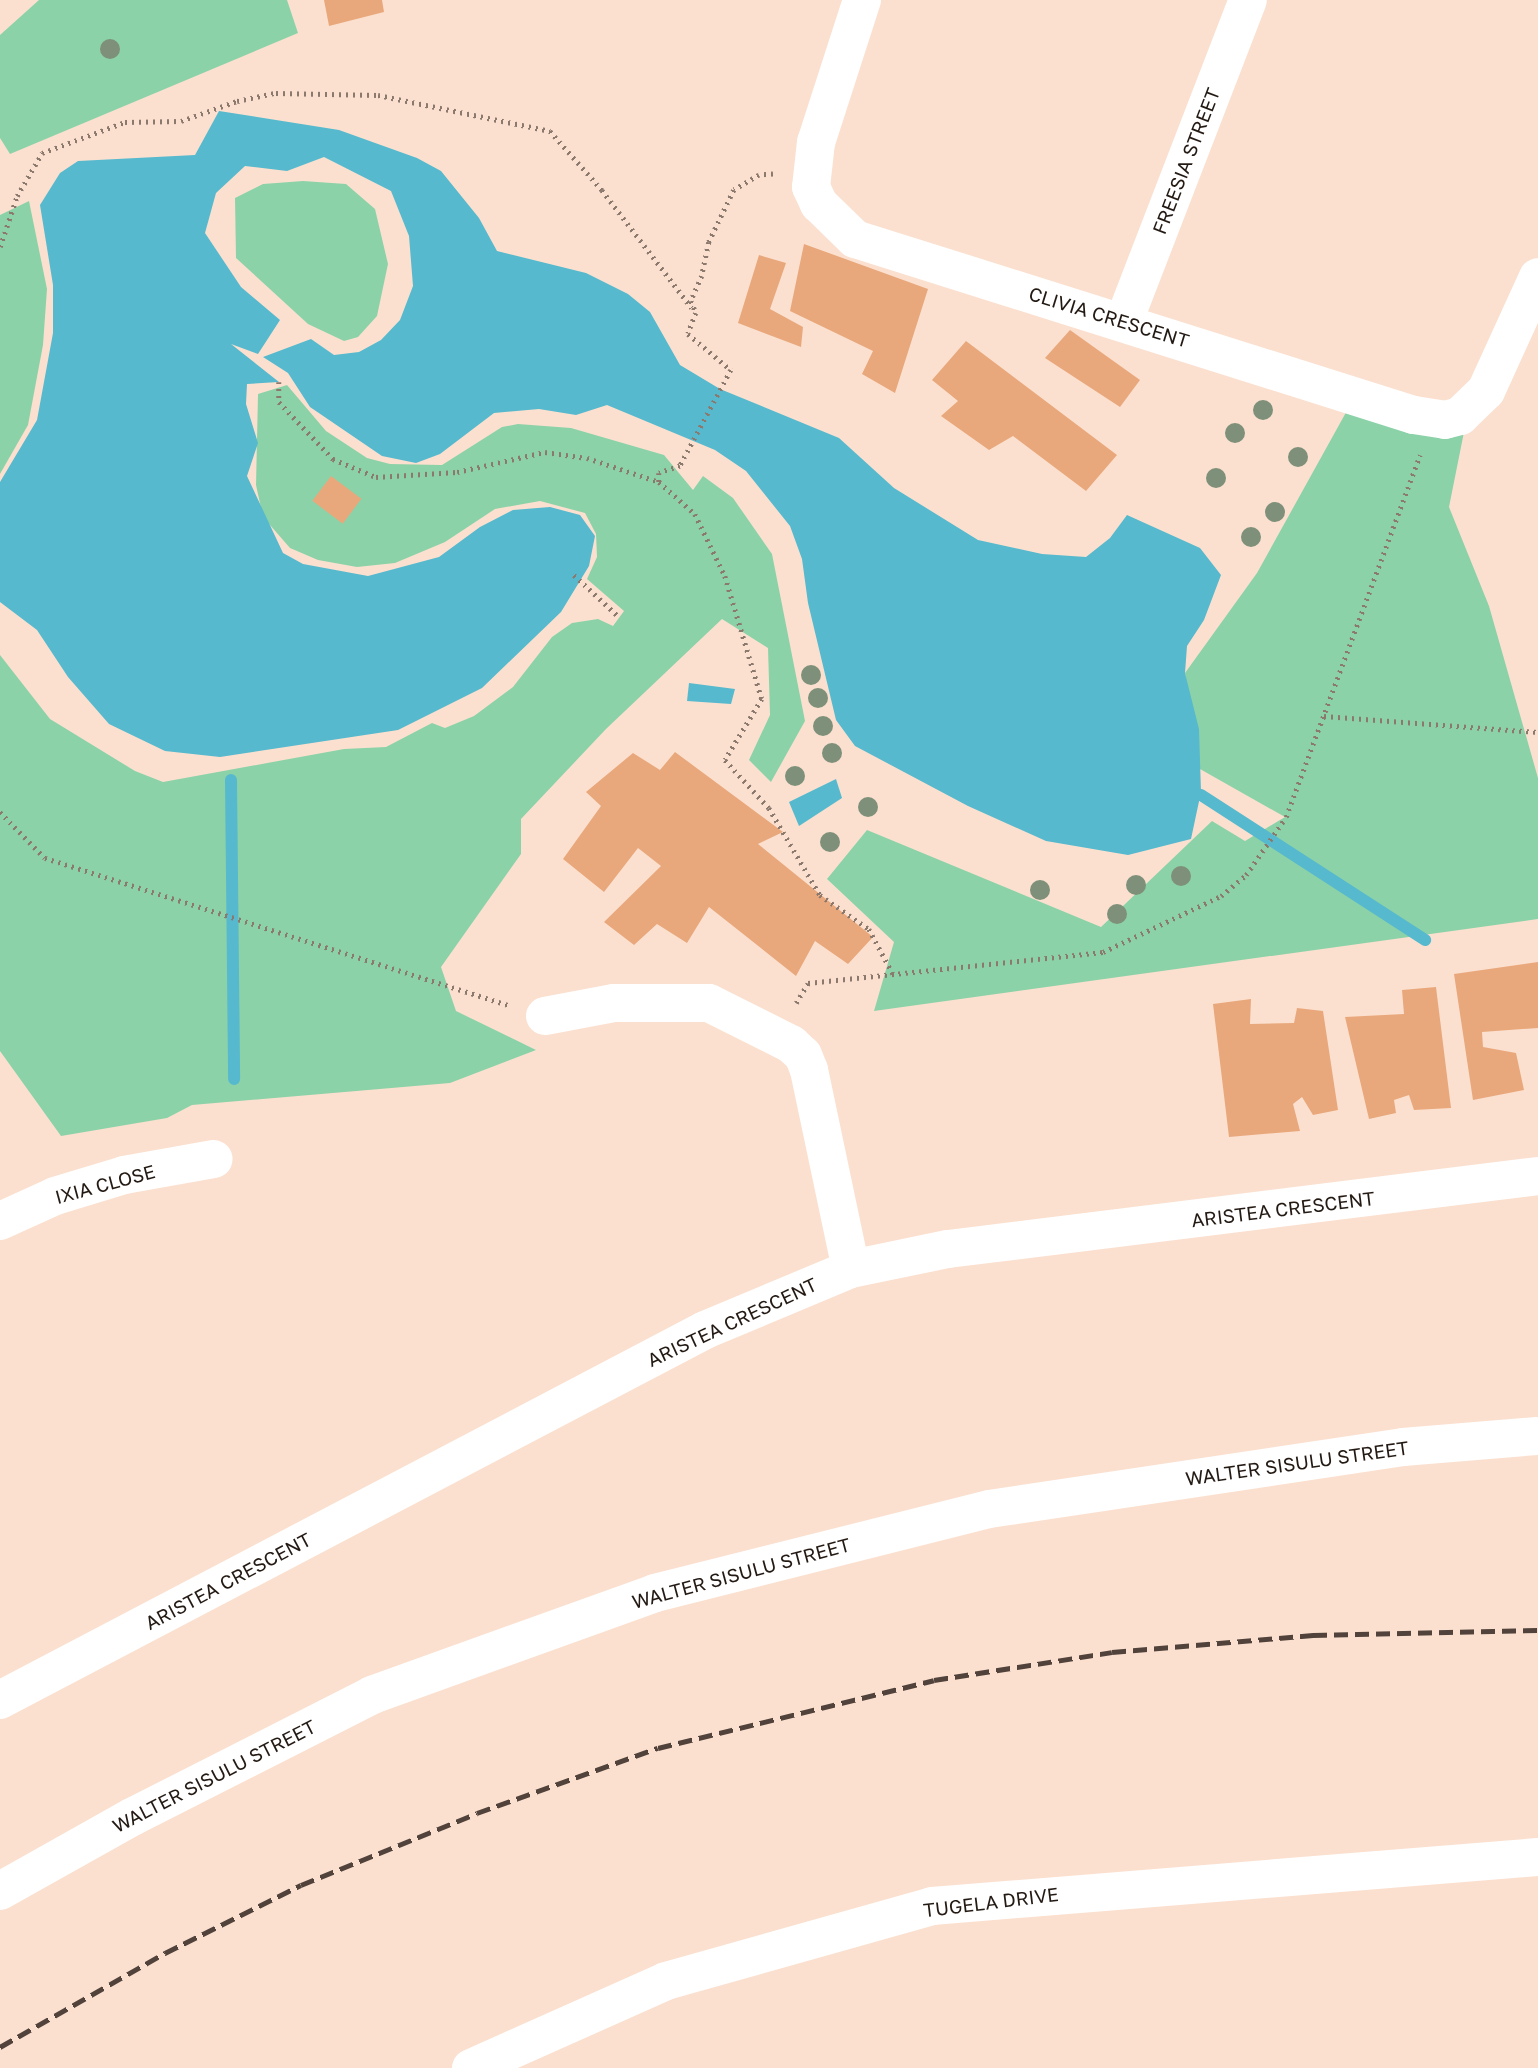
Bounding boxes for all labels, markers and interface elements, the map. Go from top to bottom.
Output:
street label: FREESIA STREET [1148,85,1224,237]
street label: CLIVIA CRESCENT [1026,282,1192,352]
street label: IXIA CLOSE [52,1160,158,1208]
street label: ARISTEA CRESCENT [1190,1186,1376,1232]
street label: ARISTEA CRESCENT [643,1273,821,1371]
street label: WALTER SISULU STREET [1184,1436,1410,1490]
street label: ARISTEA CRESCENT [141,1528,315,1634]
street label: WALTER SISULU STREET [629,1533,853,1613]
street label: WALTER SISULU STREET [109,1715,319,1837]
street label: TUGELA DRIVE [922,1882,1060,1922]

